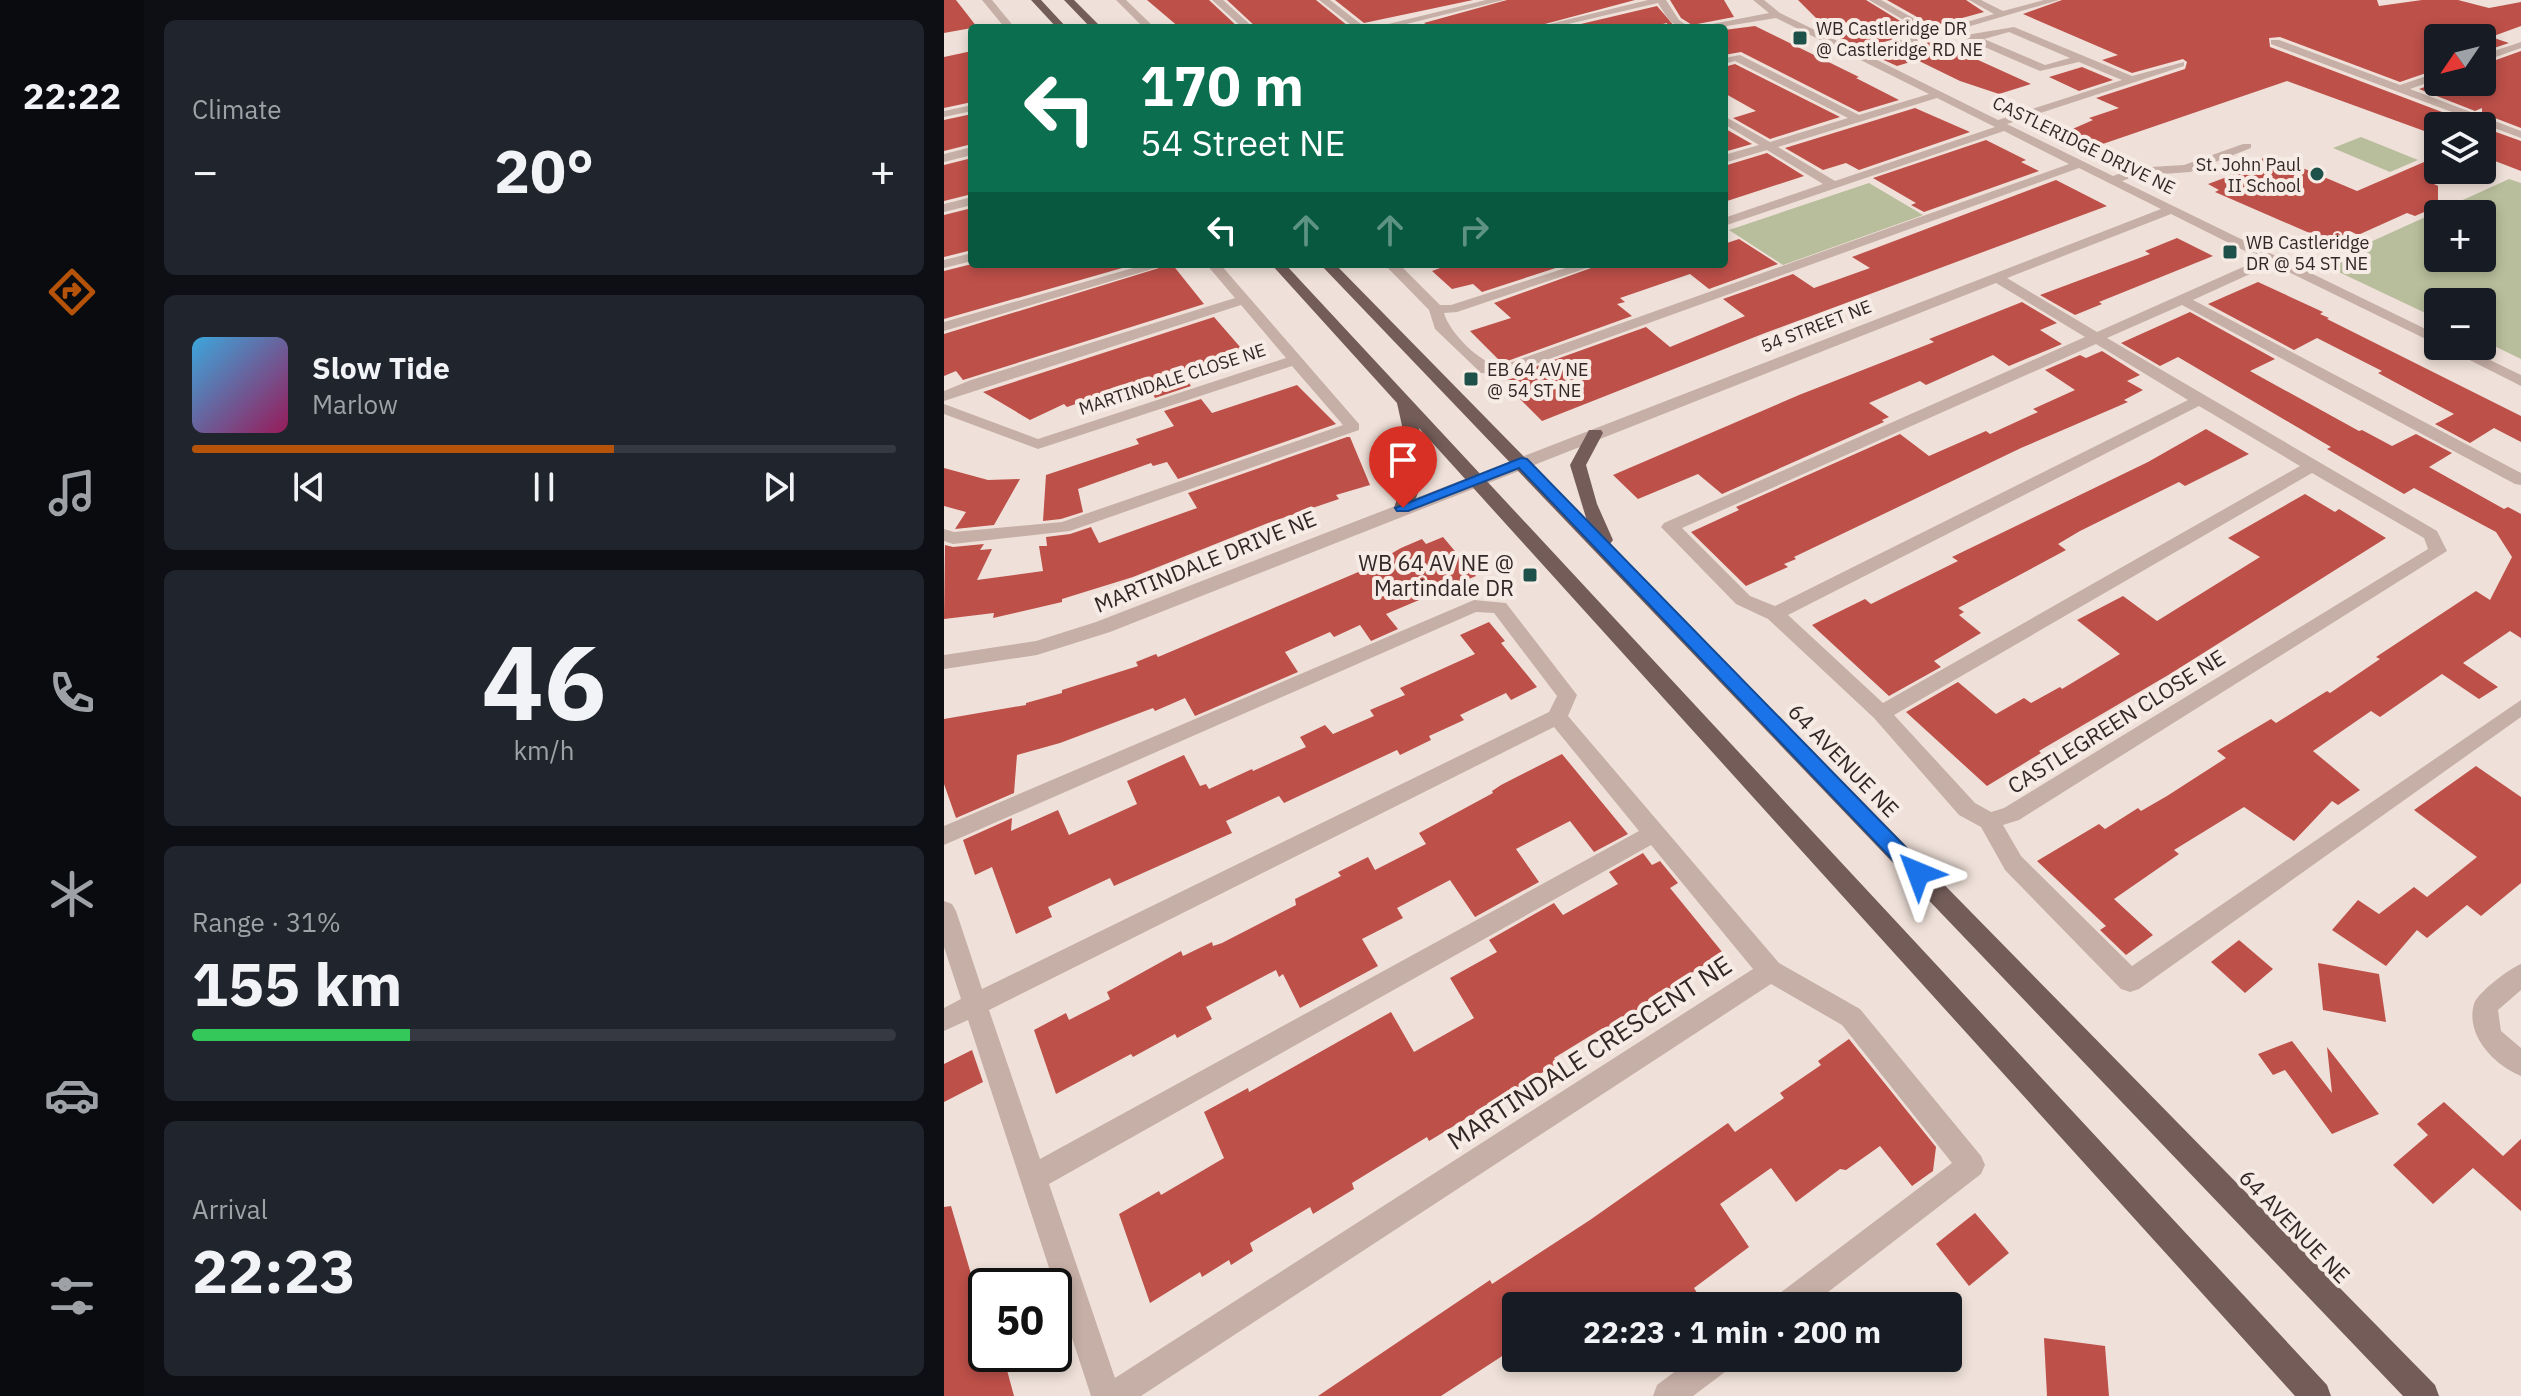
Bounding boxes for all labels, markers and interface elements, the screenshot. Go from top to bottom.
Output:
place label: WB Castleridge DR @ Castleridge RD NE [1816,17,1983,61]
north arrow [2424,24,2496,96]
map controls [2424,24,2496,360]
marker: WB Castleridge DR @ Castleridge RD NE [1791,29,1809,47]
text: 170 m [1140,49,1304,121]
icon: left [1008,56,1112,160]
text: 22:22 [23,72,121,119]
street label: CASTLERIDGE DRIVE NE [1989,91,2179,199]
text: Climate [192,92,282,126]
button: layers [2424,112,2496,184]
text: 54 Street NE [1140,119,1345,166]
text: 20° [494,131,594,210]
text: − [192,142,218,199]
text: + [870,142,896,199]
place label: St. John Paul II School [2196,153,2301,197]
marker: St. John Paul II School [2308,165,2326,183]
button: + [2424,200,2496,272]
icon: left [1200,208,1244,252]
icon: ahead [1284,208,1328,252]
icon: ahead [1368,208,1412,252]
icon: right [1452,208,1496,252]
place label: WB Castleridge DR @ 54 ST NE [2246,231,2370,275]
marker: WB Castleridge DR @ 54 ST NE [2221,243,2239,261]
icon: directions [44,264,100,320]
button: − [2424,288,2496,360]
street label: 54 STREET NE [1757,294,1875,358]
street label: MARTINDALE CLOSE NE [1076,338,1268,420]
text: Slow Tide [312,348,450,387]
place label: EB 64 AV NE @ 54 ST NE [1487,358,1589,402]
marker: EB 64 AV NE @ 54 ST NE [1462,370,1480,388]
text: Marlow [312,387,398,421]
pin [1369,426,1437,508]
icon: arrive [1381,438,1425,482]
icon: music [44,465,100,521]
icon: previous [287,465,331,509]
icon: pause [522,465,566,509]
icon: next [757,465,801,509]
street label: MARTINDALE DRIVE NE [1090,503,1320,619]
place label: WB 64 AV NE @ Martindale DR [1358,548,1514,602]
marker: WB 64 AV NE @ Martindale DR [1521,566,1539,584]
text: 46 [482,613,606,749]
street label: CASTLEGREEN CLOSE NE [2002,642,2230,800]
icon: phone [44,665,100,721]
street label: 64 AVENUE NE [1782,697,1906,823]
text: km/h [513,733,575,767]
position arrow [1876,831,1960,915]
icon: climate [44,866,100,922]
text: Range · 31% [192,905,341,939]
text: 155 km [192,944,402,1023]
street label: MARTINDALE CRESCENT NE [1440,947,1738,1157]
icon: car [44,1067,100,1123]
street label: 64 AVENUE NE [2233,1163,2357,1289]
text: Arrival [192,1192,268,1226]
text: 22:23 [192,1231,356,1310]
icon: filters [44,1268,100,1324]
speed limit sign: 50 [968,1268,1072,1372]
text: 22:23 · 1 min · 200 m [1583,1312,1881,1351]

